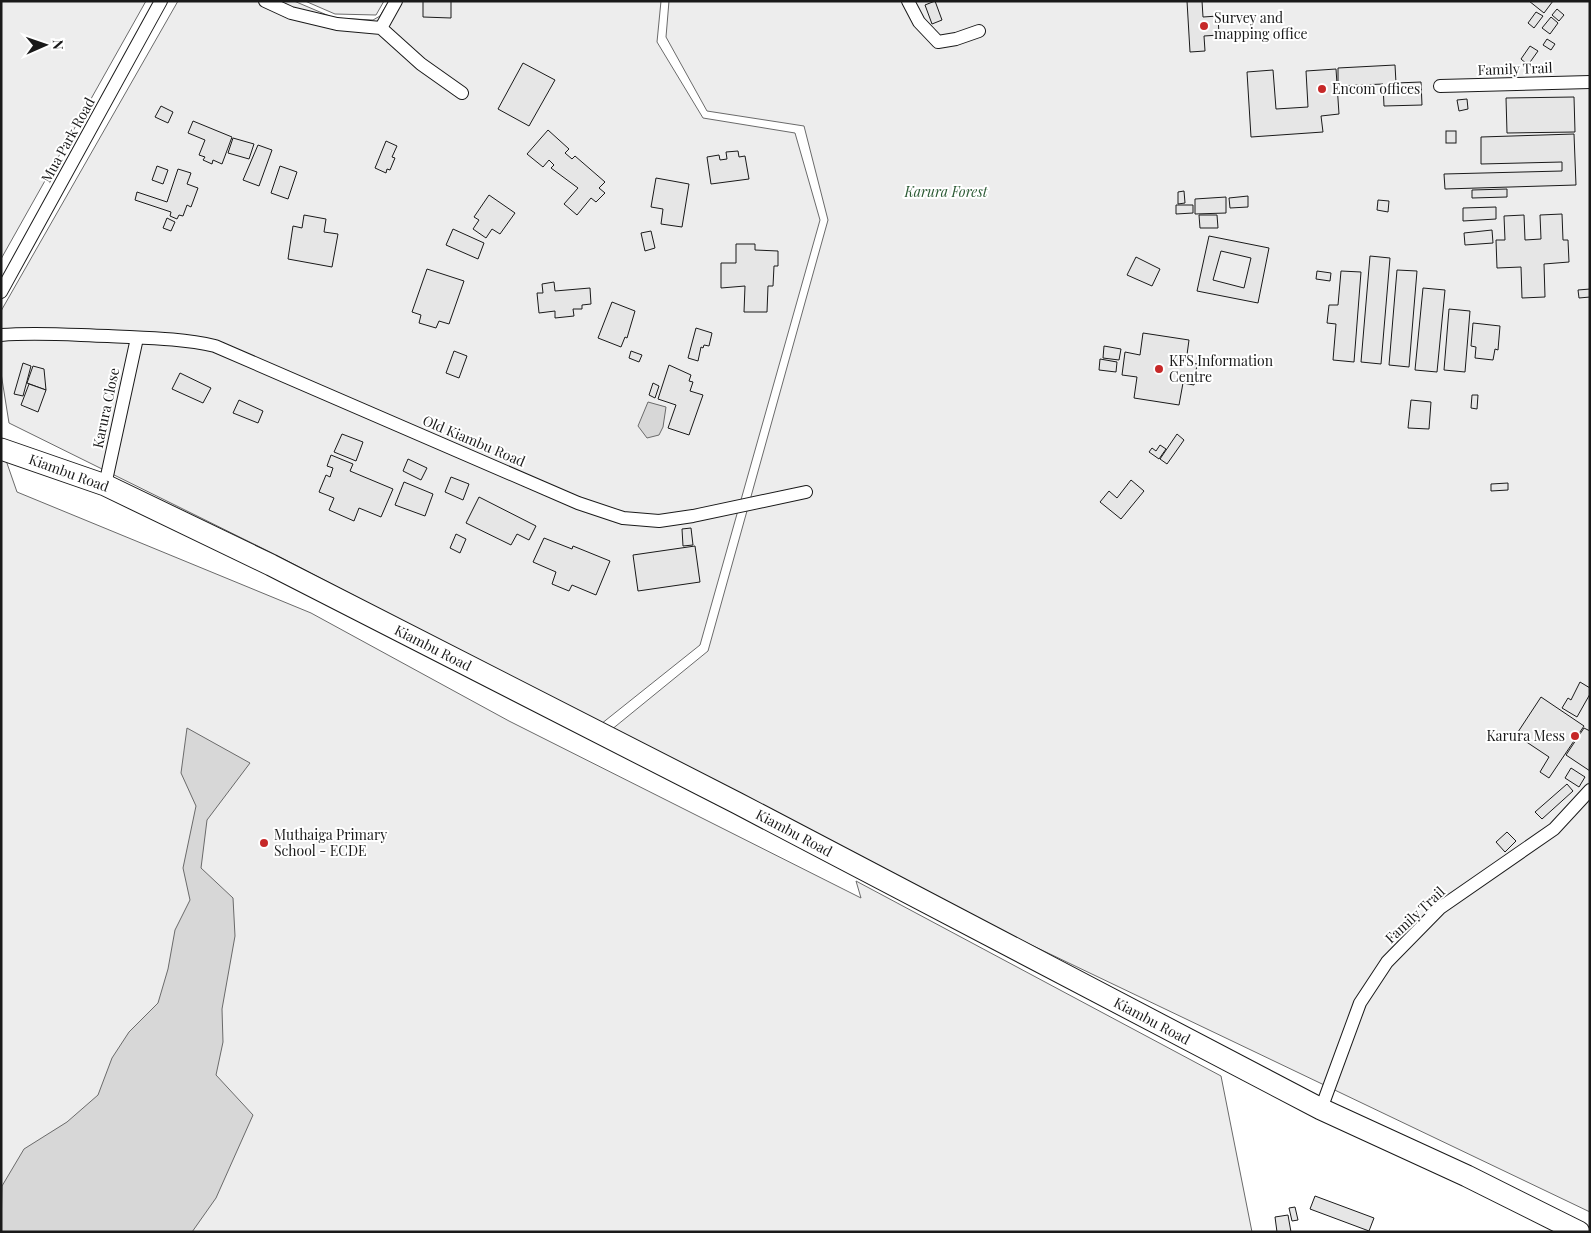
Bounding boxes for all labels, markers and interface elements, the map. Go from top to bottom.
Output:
place label: Survey and mapping office [1214,8,1308,43]
north arrow [20,20,70,70]
marker: Survey and mapping office [1198,20,1210,32]
text: N [49,39,68,50]
street label: Family Trail [1477,58,1553,79]
place label: Encom offices [1332,79,1420,98]
marker: Encom offices [1316,83,1328,95]
street label: Mua Park Road [36,94,99,186]
park label: Karura Forest [904,182,989,201]
place label: KFS Information Centre [1169,351,1274,386]
marker: KFS Information Centre [1153,363,1165,375]
street label: Karura Close [88,366,123,450]
street label: Old Kiambu Road [420,410,528,471]
street label: Kiambu Road [26,449,112,496]
street label: Kiambu Road [391,620,475,675]
place label: Karura Mess [1486,726,1565,745]
marker: Karura Mess [1569,730,1581,742]
street label: Kiambu Road [753,804,836,861]
place label: Muthaiga Primary School - ECDE [274,825,387,860]
marker: Muthaiga Primary School - ECDE [258,837,270,849]
street label: Family Trail [1381,882,1449,947]
street label: Kiambu Road [1111,992,1194,1049]

